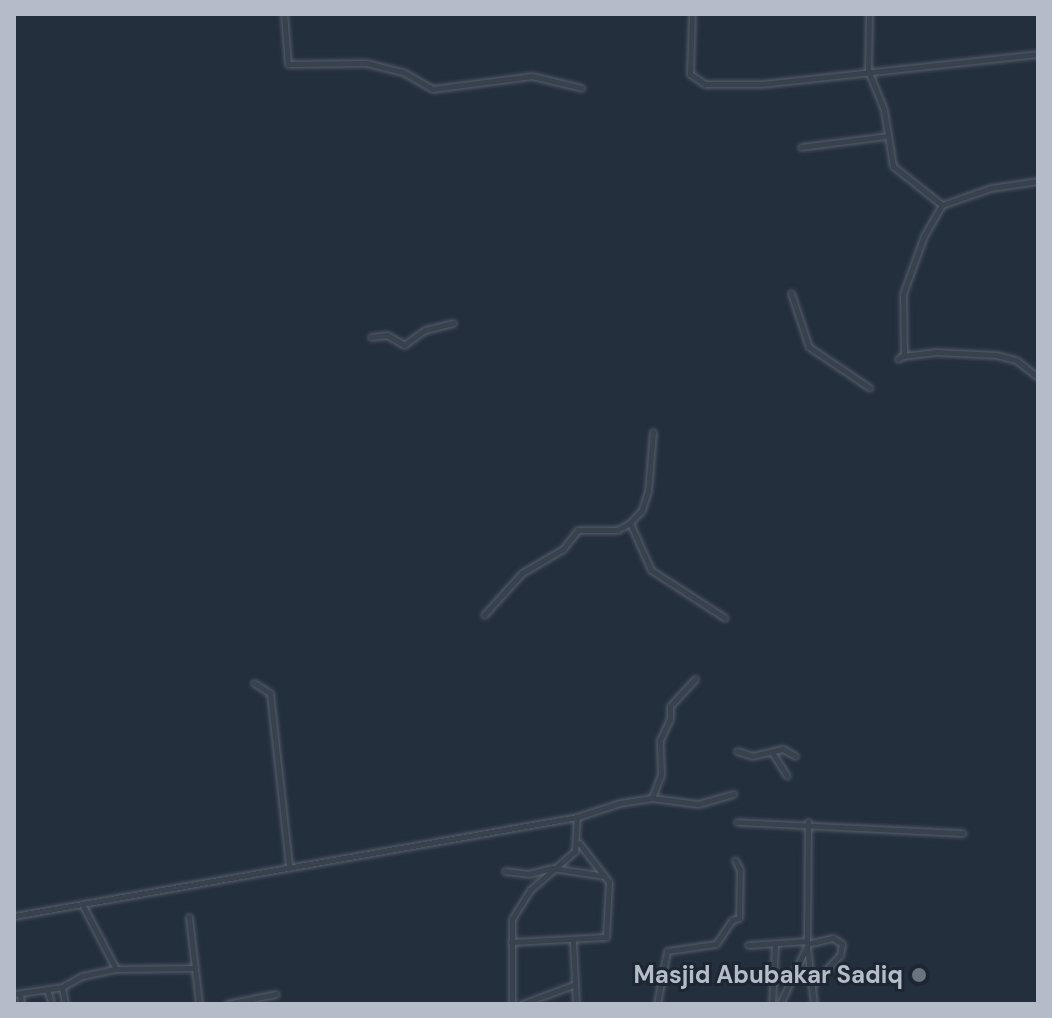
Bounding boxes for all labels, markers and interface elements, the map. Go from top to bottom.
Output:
place label: Masjid Abubakar Sadiq [634,961,903,989]
marker: Masjid Abubakar Sadiq [910,966,928,984]

